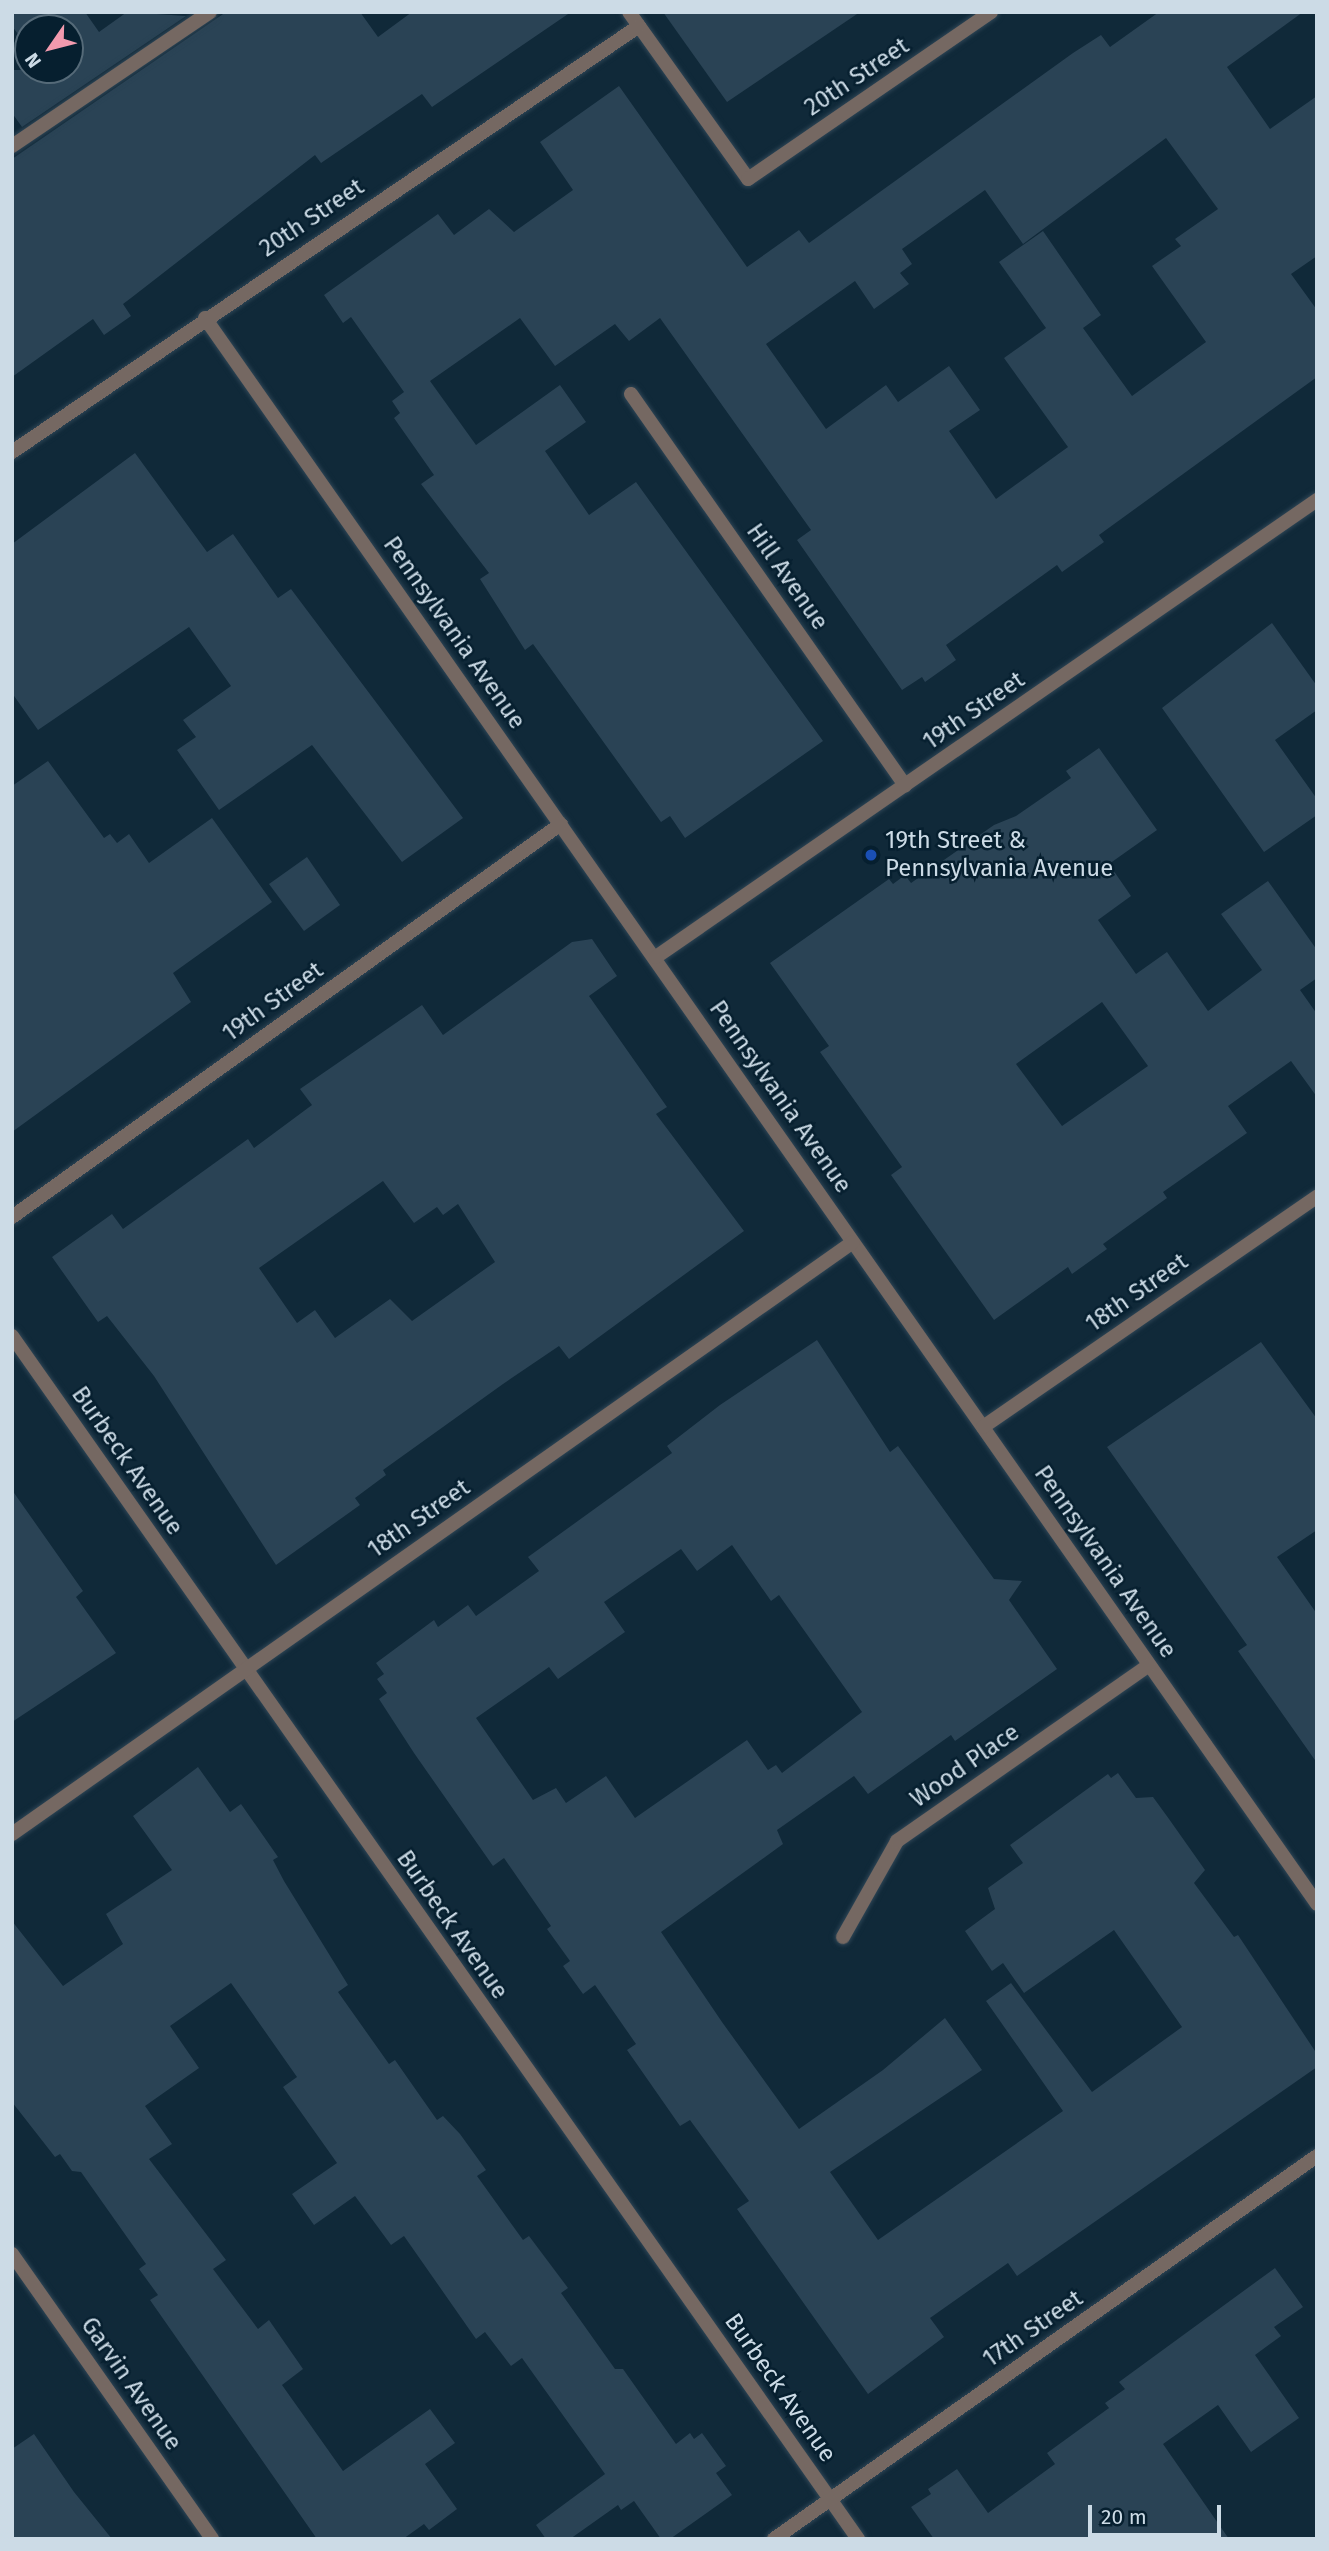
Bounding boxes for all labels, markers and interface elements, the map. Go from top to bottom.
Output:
north arrow [14,14,84,84]
street label: 20th Street [799,32,915,122]
text: N [20,48,46,72]
street label: 20th Street [254,173,370,263]
street label: Hill Avenue [740,518,834,636]
street label: Pennsylvania Avenue [377,531,531,735]
street label: 19th Street [918,666,1030,756]
place label: 19th Street & Pennsylvania Avenue [885,827,1113,883]
marker: 19th Street & Pennsylvania Avenue [863,847,879,863]
street label: 19th Street [217,956,329,1048]
street label: Pennsylvania Avenue [703,995,857,1199]
street label: 18th Street [1080,1247,1194,1339]
street label: Burbeck Avenue [65,1381,189,1541]
street label: Pennsylvania Avenue [1028,1460,1182,1664]
street label: 18th Street [362,1473,476,1565]
street label: Wood Place [905,1718,1025,1814]
street label: Burbeck Avenue [390,1845,514,2005]
street label: 17th Street [978,2284,1088,2374]
street label: Burbeck Avenue [718,2308,842,2468]
street label: Garvin Avenue [74,2312,188,2456]
scale bar [1091,2492,1224,2536]
text: 20 m [1101,2504,1147,2530]

